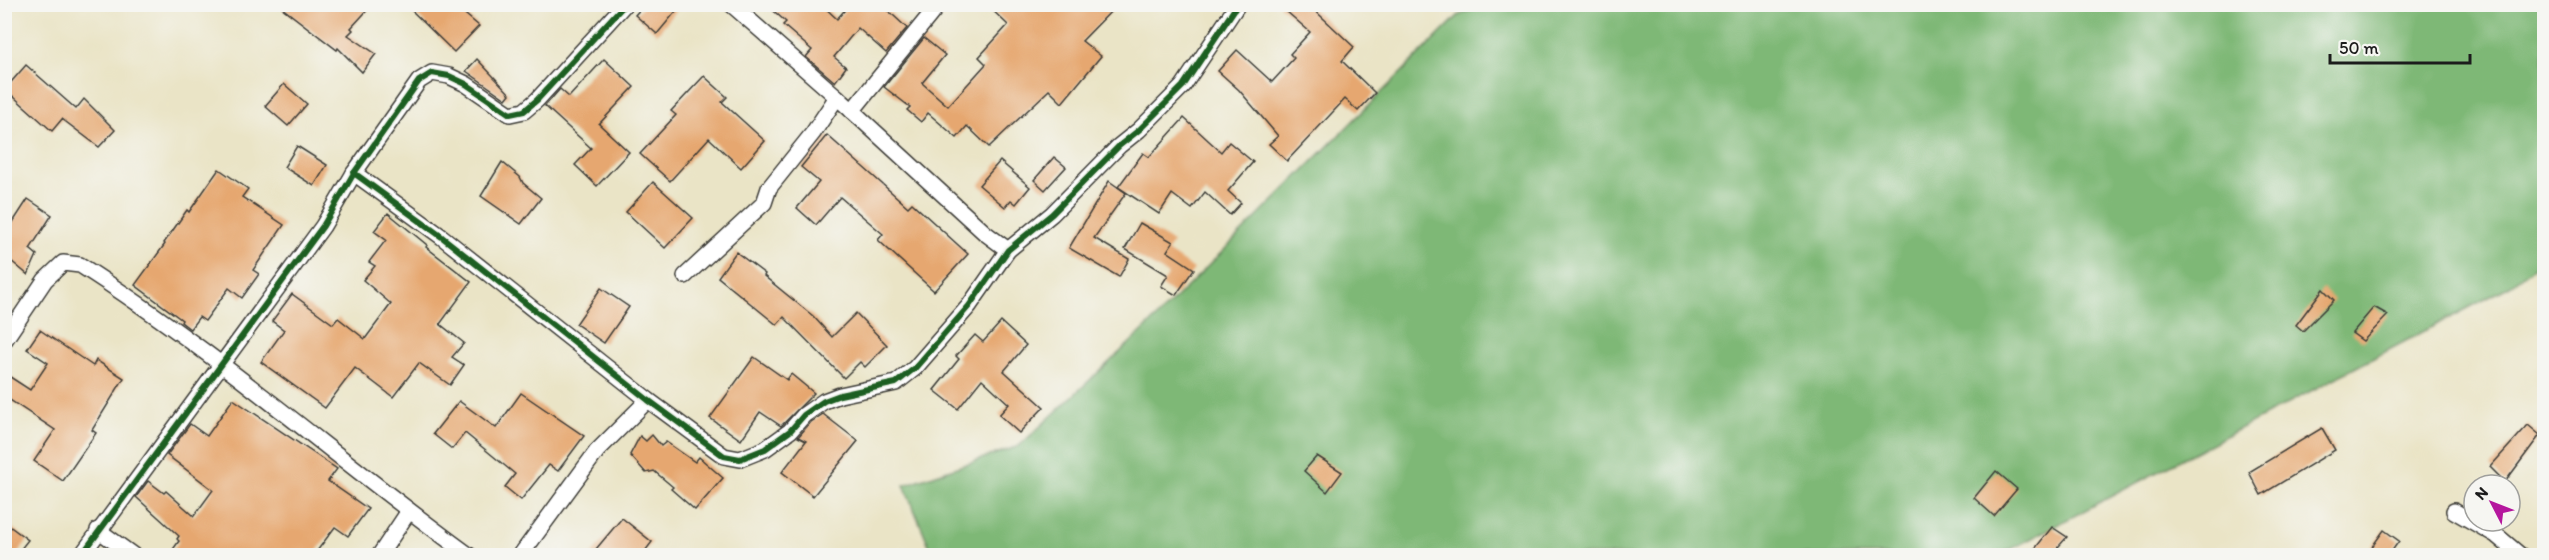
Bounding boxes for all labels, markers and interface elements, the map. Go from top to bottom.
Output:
scale bar [2330,27,2470,65]
text: 50 m [2339,37,2379,59]
north arrow [2462,473,2522,533]
text: N [2471,483,2492,504]

